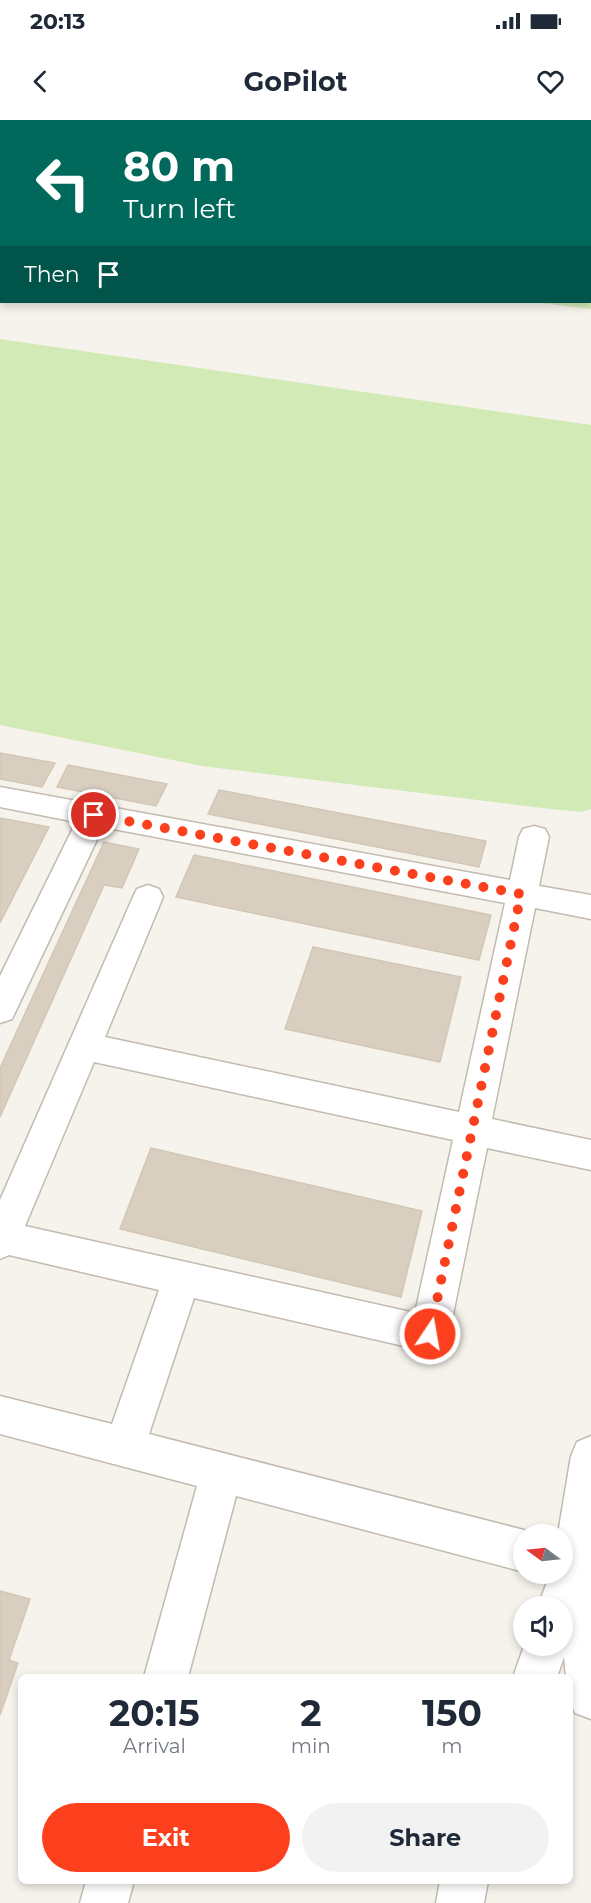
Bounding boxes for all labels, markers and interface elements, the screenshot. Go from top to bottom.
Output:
text: 20:13 [30,8,85,35]
icon: back [24,65,57,98]
text: GoPilot [244,65,347,98]
icon: heart [534,65,567,98]
text: 80 m [123,140,235,192]
icon: left [24,144,102,222]
text: Turn left [123,192,236,225]
icon: arrive [92,258,125,291]
text: Then [24,261,80,288]
pin [68,789,119,840]
icon: arrive [77,798,110,831]
position arrow [398,1302,462,1366]
north arrow [513,1524,573,1584]
map controls [513,1524,573,1656]
button: sound [513,1596,573,1656]
text: 20:15 [109,1691,200,1735]
text: 2 [300,1691,321,1735]
text: 150 [422,1691,482,1735]
text: Arrival [123,1734,186,1758]
text: min [291,1734,331,1758]
text: m [441,1734,463,1758]
button: Exit [42,1803,290,1872]
button: Share [302,1803,549,1872]

